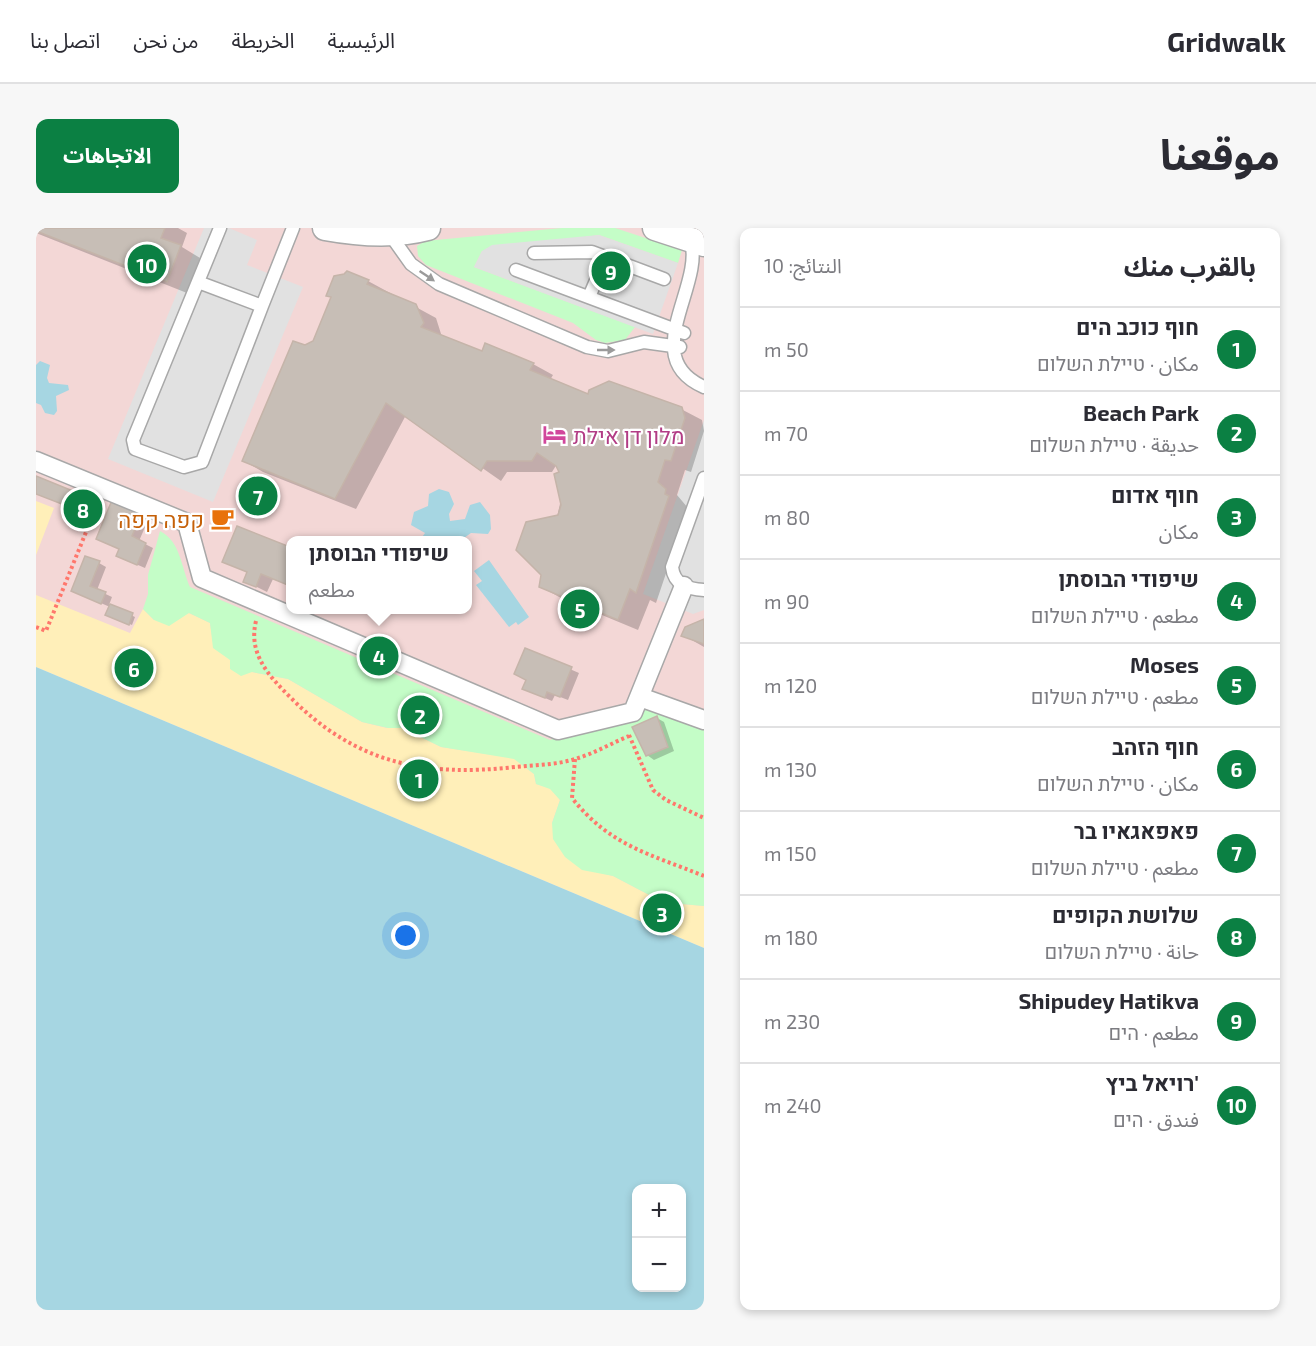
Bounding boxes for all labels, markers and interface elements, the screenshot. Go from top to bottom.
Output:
text: Gridwalk [1167,24,1286,58]
text: اتصل بنا [30,27,100,52]
text: من نحن [133,27,199,52]
text: الخريطة [232,27,295,52]
text: الرئيسية [328,27,395,52]
button: الاتجاهات [36,119,179,193]
text: موقعنا [1160,128,1280,178]
pin: 10 [128,242,166,286]
pin: 9 [592,248,630,294]
text: بالقرب منك [1124,250,1256,281]
text: النتائج: 10 [764,253,842,277]
one-way arrow [419,271,435,282]
text: חוף כוכב הים [1076,313,1199,339]
text: 50 m [764,337,809,361]
text: 1 [1232,337,1241,361]
one-way arrow [597,345,616,355]
text: مكان · טיילת השלום [1037,351,1199,375]
text: Beach Park [1083,399,1199,425]
text: 70 m [764,421,808,445]
text: 2 [1231,421,1242,445]
hotel icon: מלון דן אילת [542,422,568,448]
place label: מלון דן אילת [573,422,684,448]
text: حديقة · טיילת השלום [1029,432,1199,456]
pin: 7 [238,474,278,518]
text: חוף אדום [1111,481,1199,507]
pin: 8 [64,486,102,532]
text: 80 m [764,505,810,529]
text: 3 [1231,505,1242,529]
place label: קפה קפה [118,506,204,532]
cafe icon: קפה קפה [209,506,235,532]
text: مكان [1159,519,1199,543]
popup [286,536,472,614]
text: שיפודי הבוסתן [309,539,449,565]
text: שיפודי הבוסתן [1059,565,1199,591]
text: مطعم [309,577,355,601]
pin: 5 [560,586,600,632]
text: 90 m [764,589,810,613]
text: 4 [1230,589,1243,613]
text: مطعم · טיילת השלום [1031,603,1199,627]
pin: 4 [360,634,398,678]
pin: 6 [114,646,154,690]
text: Moses [1130,651,1199,677]
text: 120 m [764,673,817,697]
text: 5 [1231,673,1242,697]
text: مطعم · טיילת השלום [1031,684,1199,708]
pin: 2 [400,692,440,738]
text: חוף הזהב [1112,733,1199,759]
pin: 1 [400,756,439,802]
text: 130 m [764,757,817,781]
text: 6 [1231,757,1242,781]
text: مكان · טיילת השלום [1037,771,1199,795]
text: פאפאגאיו בר [1074,817,1199,843]
text: 150 m [764,841,817,865]
text: 7 [1231,841,1242,865]
text: مطعم · טיילת השלום [1031,855,1199,879]
pin: 3 [642,890,682,936]
text: שלושת הקופים [1052,901,1199,927]
your location [391,921,420,950]
text: 180 m [764,925,818,949]
text: 8 [1230,925,1243,949]
text: حانة · טיילת השלום [1045,939,1199,963]
text: Shipudey Hatikva [1018,987,1199,1013]
text: 230 m [764,1009,820,1033]
text: 9 [1231,1009,1242,1033]
text: مطعم · הים [1109,1020,1199,1044]
text: 'רויאל ביץ [1105,1069,1199,1095]
text: 240 m [764,1093,822,1117]
text: 10 [1226,1093,1247,1117]
text: فندق · הים [1113,1107,1199,1131]
map controls [632,1184,686,1292]
button: + [632,1184,686,1238]
button: − [632,1238,686,1292]

